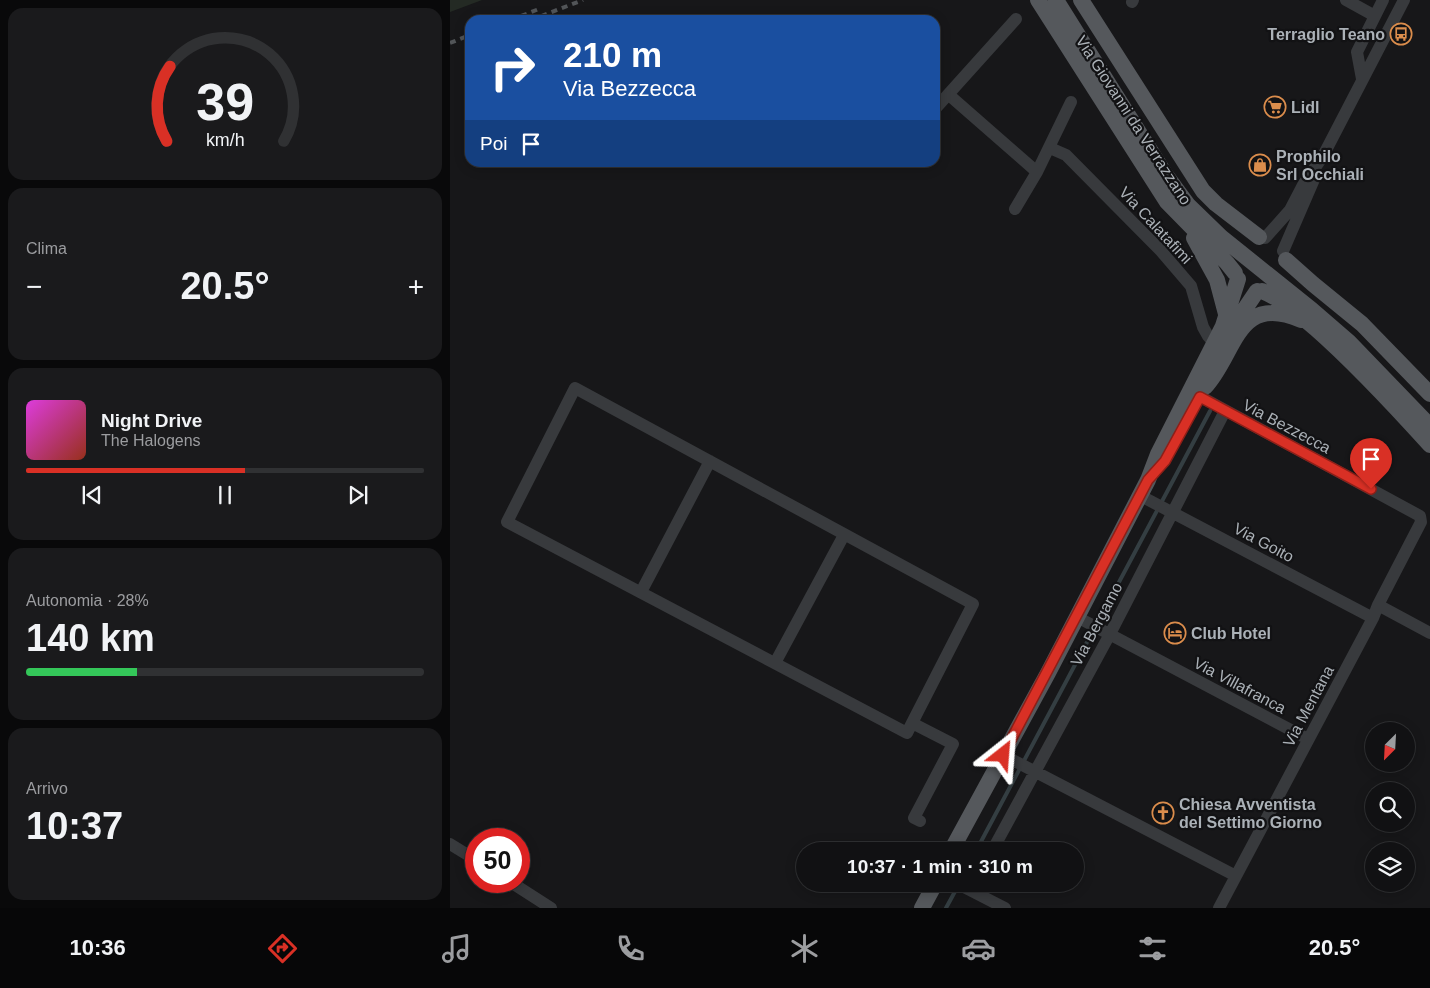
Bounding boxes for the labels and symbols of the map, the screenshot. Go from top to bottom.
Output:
bus stop icon: Terraglio Teano [1389,22,1413,46]
place label: Terraglio Teano [1267,26,1385,43]
street label: Via Giovanni da Verrazzano [1073,33,1195,208]
supermarket icon: Lidl [1263,95,1287,119]
place label: Lidl [1291,99,1319,116]
place label: Prophilo Srl Occhiali [1276,148,1364,183]
shop icon: Prophilo Srl Occhiali [1248,153,1272,177]
street label: Via Calatafimi [1116,184,1195,267]
street label: Via Bezzecca [1240,396,1334,457]
pin [1350,438,1392,489]
street label: Via Goito [1231,520,1297,565]
street label: Via Bergamo [1067,579,1126,669]
hotel icon: Club Hotel [1163,621,1187,645]
place label: Club Hotel [1191,625,1271,642]
street label: Via Villafranca [1191,654,1289,717]
street label: Via Mentana [1280,663,1337,750]
north arrow [1365,722,1415,772]
position arrow [976,728,1028,780]
place label: Chiesa Avventista del Settimo Giorno [1179,796,1322,831]
church icon: Chiesa Avventista del Settimo Giorno [1151,801,1175,825]
speed limit sign: 50 [465,828,530,893]

